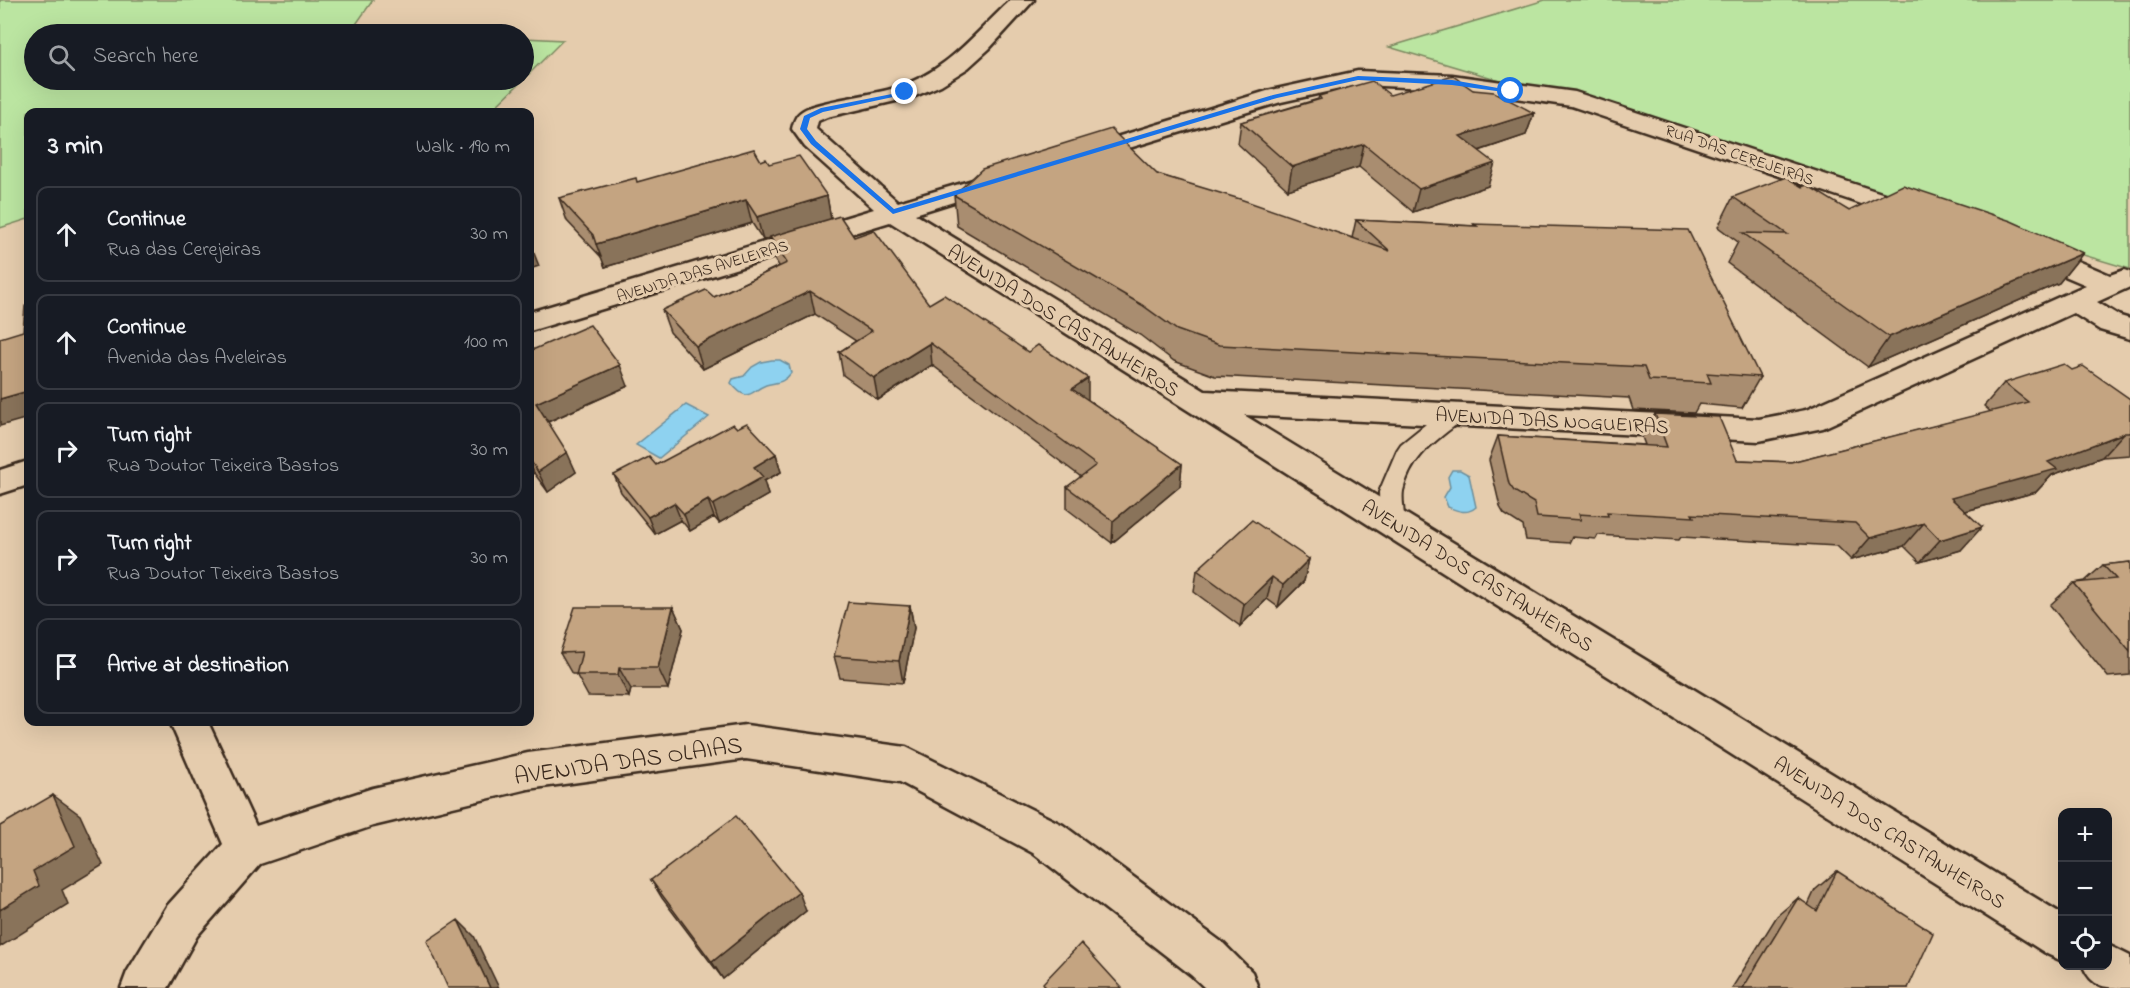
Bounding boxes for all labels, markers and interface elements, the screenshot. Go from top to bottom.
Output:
search box [24,24,534,90]
icon: search [45,41,78,74]
text: Search here [93,41,198,73]
route start [1497,77,1523,103]
route end [891,78,917,104]
street label: RUA DAS CEREJEIRAS [1662,119,1817,193]
text: 3 min [48,128,103,166]
text: Walk · 190 m [416,133,510,162]
text: Continue [107,204,186,236]
icon: ahead [50,218,83,251]
text: 30 m [471,220,508,249]
street label: AVENIDA DAS AVELEIRAS [614,234,791,309]
text: Rua das Cerejeiras [107,236,261,265]
street label: AVENIDA DOS CASTANHEIROS [941,239,1184,406]
text: Continue [107,312,186,344]
icon: ahead [50,326,83,359]
text: 100 m [464,328,508,357]
text: Avenida das Aveleiras [107,344,287,373]
street label: AVENIDA DAS NOGUEIRAS [1434,402,1669,443]
text: Turn right [107,420,192,452]
icon: right [50,434,83,467]
text: 30 m [471,436,508,465]
text: Rua Doutor Teixeira Bastos [107,452,339,481]
street label: AVENIDA DOS CASTANHEIROS [1355,494,1598,661]
text: Turn right [107,528,192,560]
icon: right [50,542,83,575]
text: 30 m [471,544,508,573]
text: Rua Doutor Teixeira Bastos [107,560,339,589]
icon: arrive [50,650,83,683]
text: Arrive at destination [107,650,289,682]
street label: AVENIDA DAS OLAIAS [512,729,745,796]
street label: AVENIDA DOS CASTANHEIROS [1767,751,2010,918]
map controls [2058,808,2112,970]
button: + [2058,808,2112,862]
button: − [2058,862,2112,916]
button: locate [2058,916,2112,970]

